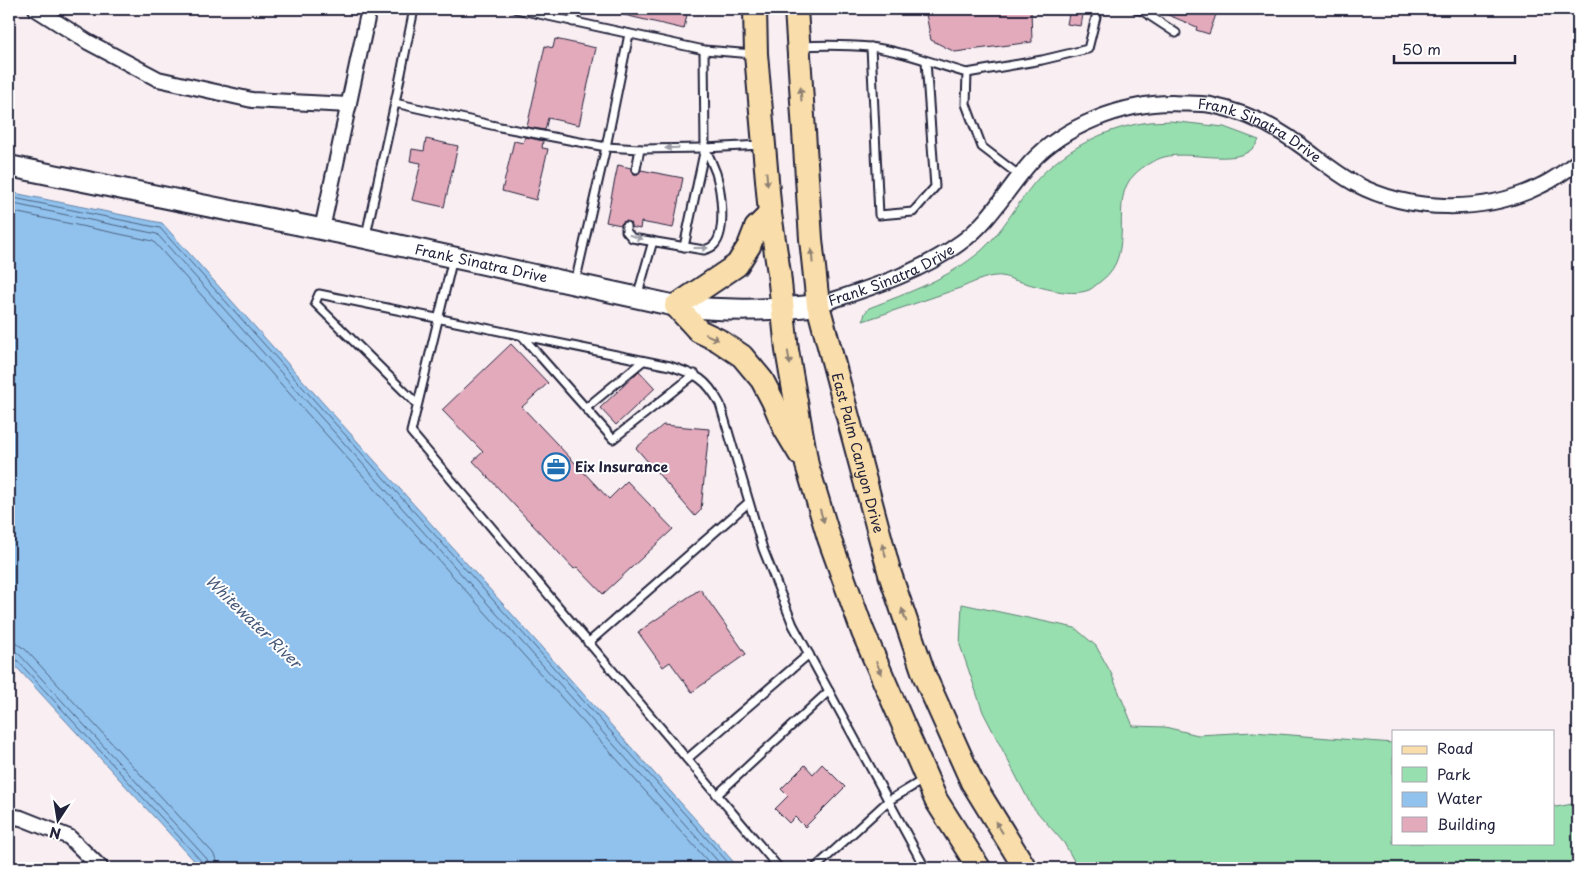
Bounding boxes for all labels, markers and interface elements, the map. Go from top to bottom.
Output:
scale bar [1394,32,1516,64]
text: 50 m [1402,37,1441,60]
one-way arrow [797,86,805,102]
street label: Frank Sinatra Drive [1197,93,1326,167]
one-way arrow [664,145,680,153]
one-way arrow [763,172,771,188]
one-way arrow [629,234,644,242]
street label: Frank Sinatra Drive [413,238,550,288]
street label: Frank Sinatra Drive [825,239,958,311]
one-way arrow [694,244,710,252]
one-way arrow [808,248,816,264]
one-way arrow [705,334,719,342]
one-way arrow [785,350,793,366]
street label: East Palm Canyon Drive [827,370,890,535]
office icon: Eix Insurance [541,452,571,482]
place label: Eix Insurance [575,456,668,477]
one-way arrow [819,509,827,524]
one-way arrow [880,543,888,558]
water label: Whitewater River [201,569,309,674]
one-way arrow [900,608,908,623]
one-way arrow [876,661,884,675]
legend [1392,730,1554,844]
text: Road [1437,736,1473,759]
text: Park [1437,762,1471,785]
text: Water [1437,786,1482,809]
north arrow [32,794,82,844]
text: Building [1437,812,1496,835]
one-way arrow [995,820,1004,833]
text: N [48,822,63,845]

